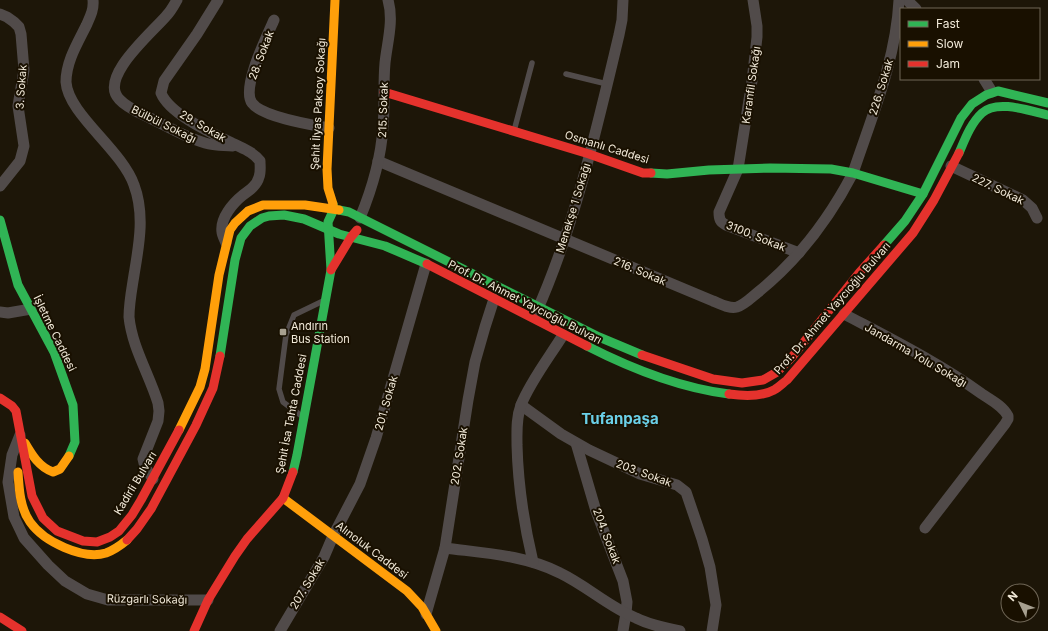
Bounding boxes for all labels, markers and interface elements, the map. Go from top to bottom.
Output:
legend [900,8,1040,80]
text: Fast [936,16,960,31]
street label: 28. Sokak [245,28,277,82]
text: Slow [936,36,964,51]
street label: Şehit İlyas Paksoy Sokağı [308,38,328,170]
street label: Karanfil Sokağı [739,45,763,125]
text: Jam [936,56,960,71]
street label: 226. Sokak [866,57,896,117]
street label: 3. Sokak [12,64,30,110]
street label: 215. Sokak [375,82,391,138]
street label: Bülbül Sokağı [129,102,199,146]
street label: 29. Sokak [177,107,229,145]
street label: Osmanlı Caddesi [563,128,651,166]
street label: Menekşe 1 Sokağı [553,161,593,255]
street label: 227. Sokak [970,170,1026,208]
street label: 3100. Sokak [724,218,788,254]
street label: Prof. Dr. Ahmet Yaycıoğlu Bulvarı [771,239,893,377]
street label: 216. Sokak [612,254,668,288]
street label: Prof. Dr. Ahmet Yaycıoğlu Bulvarı [446,257,604,347]
street label: İşletme Caddesi [30,293,80,373]
place label: Andırın Bus Station [291,319,350,346]
street label: Jandarma Yolu Sokağı [862,320,970,390]
marker: Andırın Bus Station [278,327,288,337]
street label: Şehit İsa Tahta Caddesi [273,353,309,475]
street label: 201. Sokak [372,374,400,432]
district label: Tufanpaşa [581,409,659,428]
street label: 202. Sokak [448,426,470,486]
street label: Kadirli Bulvarı [111,449,159,517]
street label: 203. Sokak [614,456,674,490]
street label: 204. Sokak [590,506,624,566]
street label: Alınoluk Caddesi [333,518,411,582]
street label: 207. Sokak [286,556,328,612]
north arrow [1000,583,1040,623]
text: N [1005,588,1021,604]
street label: Rüzgarlı Sokağı [107,591,187,607]

